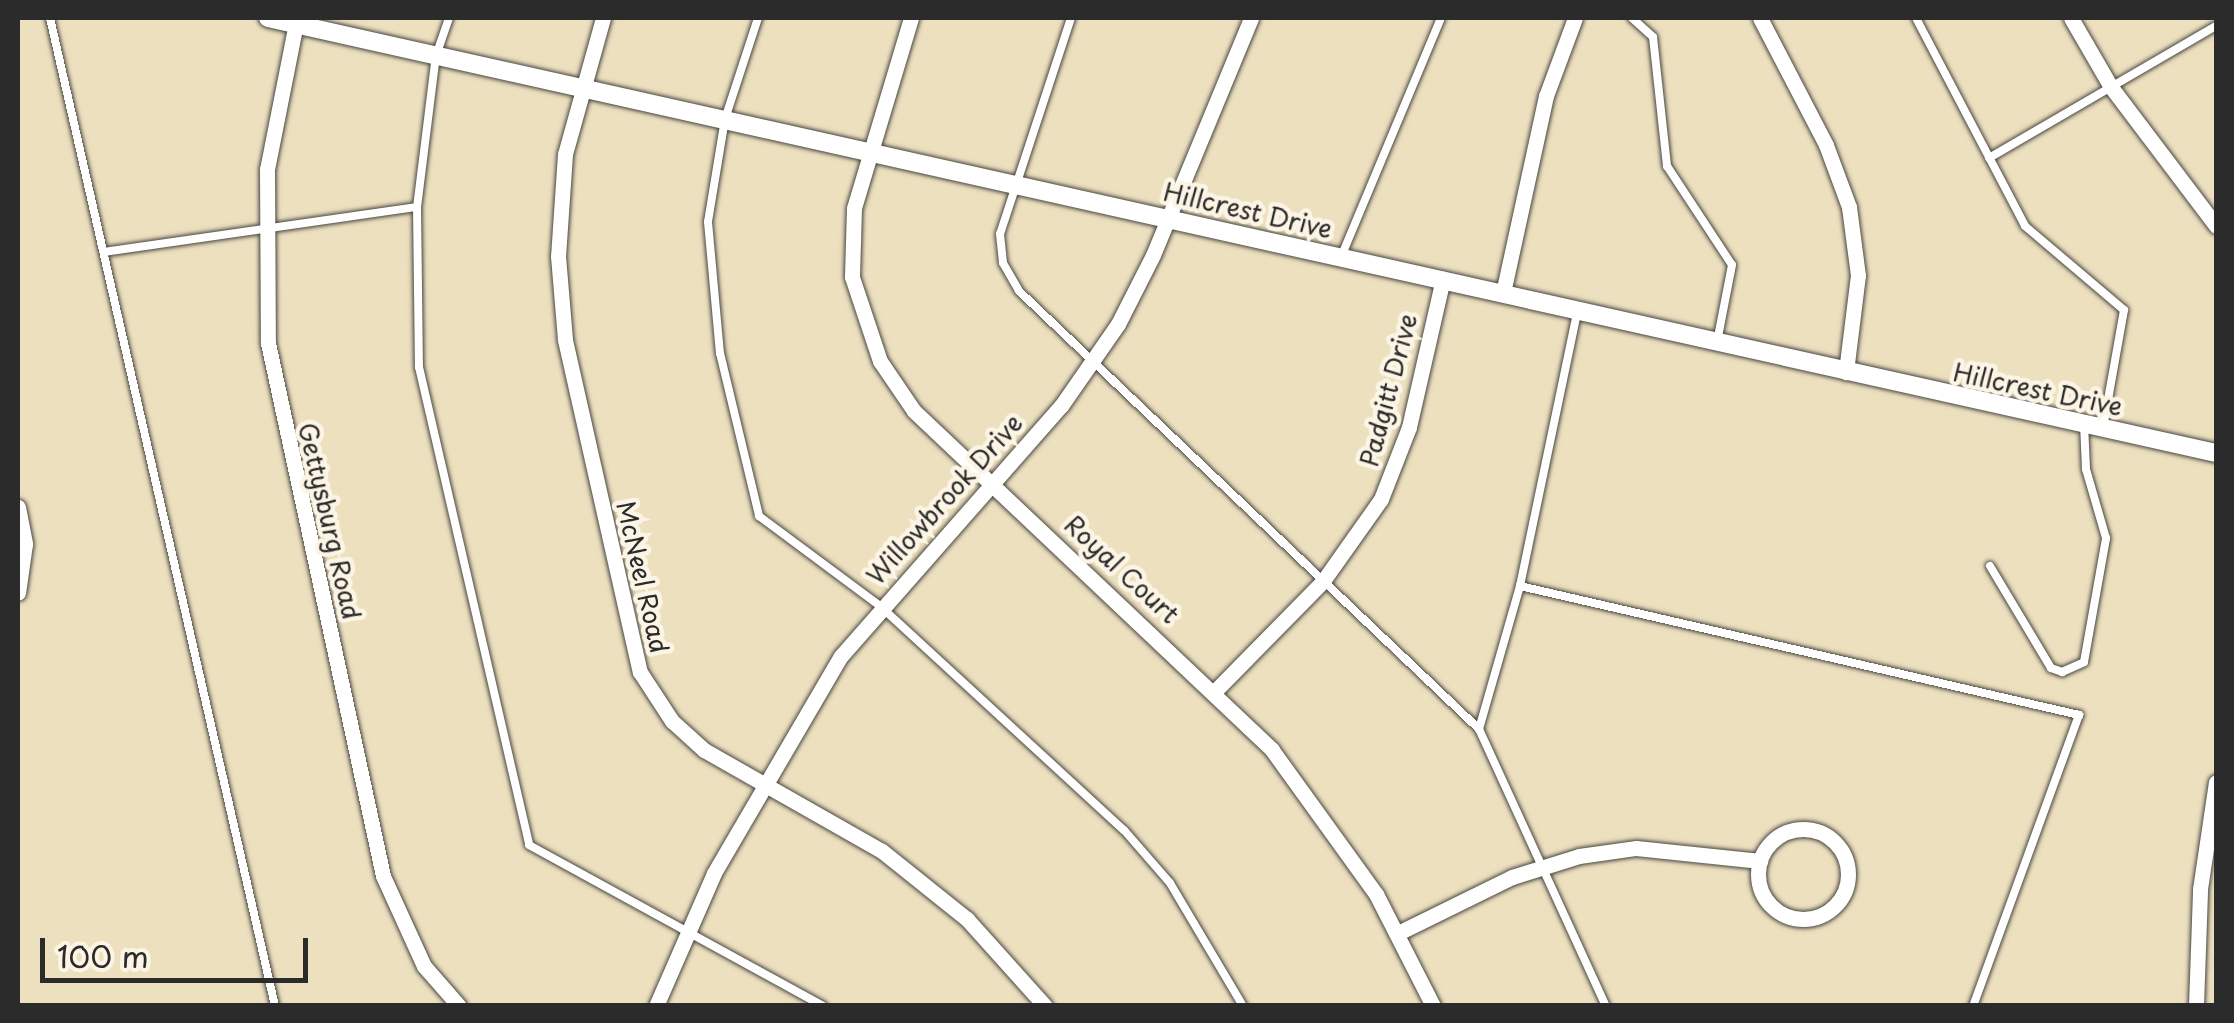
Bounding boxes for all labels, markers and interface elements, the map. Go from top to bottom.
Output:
street label: Hillcrest Drive [1161,176,1335,244]
street label: Padgitt Drive [1353,310,1423,470]
street label: Hillcrest Drive [1951,356,2125,422]
street label: Willowbrook Drive [859,407,1029,591]
street label: Gettysburg Road [293,419,367,623]
street label: McNeel Road [611,497,675,657]
street label: Royal Court [1059,509,1185,629]
scale bar [45,918,312,980]
text: 100 m [57,933,149,978]

